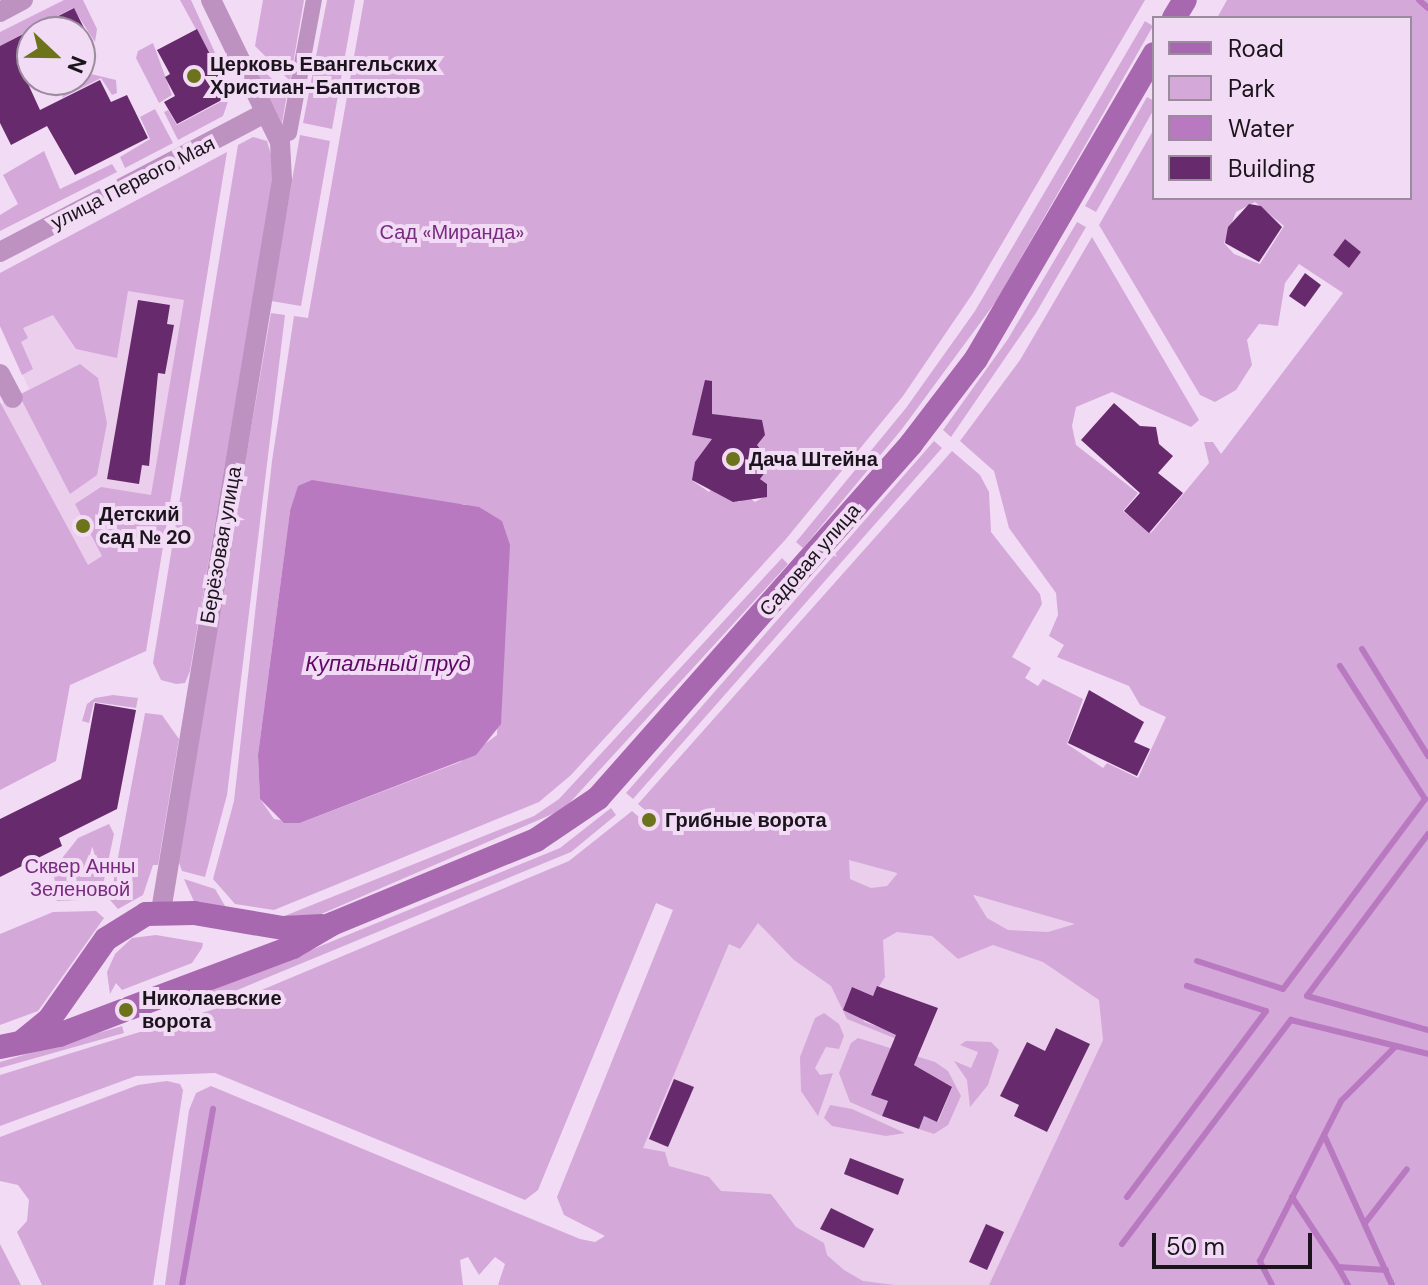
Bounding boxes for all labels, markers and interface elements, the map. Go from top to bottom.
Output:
north arrow [16,16,96,96]
legend [1152,16,1412,200]
text: Road [1228,33,1284,64]
text: N [60,52,93,77]
place label: Церковь Евангельских Христиан-Баптистов [210,52,437,99]
marker: Церковь Евангельских Христиан-Баптистов [185,67,203,85]
text: Park [1228,73,1275,104]
text: Water [1228,113,1294,144]
street label: улица Первого Мая [47,131,219,235]
text: Building [1228,153,1315,184]
park label: Сад «Миранда» [380,220,524,244]
place label: Дача Штейна [749,447,878,471]
marker: Дача Штейна [724,450,742,468]
street label: Берёзовая улица [195,465,247,625]
street label: Садовая улица [755,499,865,621]
place label: Детский сад № 20 [99,502,191,549]
marker: Детский сад № 20 [74,517,92,535]
water label: Купальный пруд [305,651,471,677]
place label: Грибные ворота [665,808,827,832]
marker: Грибные ворота [640,811,658,829]
park label: Сквер Анны Зеленовой [25,854,135,901]
place label: Николаевские ворота [142,986,282,1033]
marker: Николаевские ворота [117,1001,135,1019]
scale bar [1156,1217,1316,1267]
text: 50 m [1166,1231,1225,1262]

